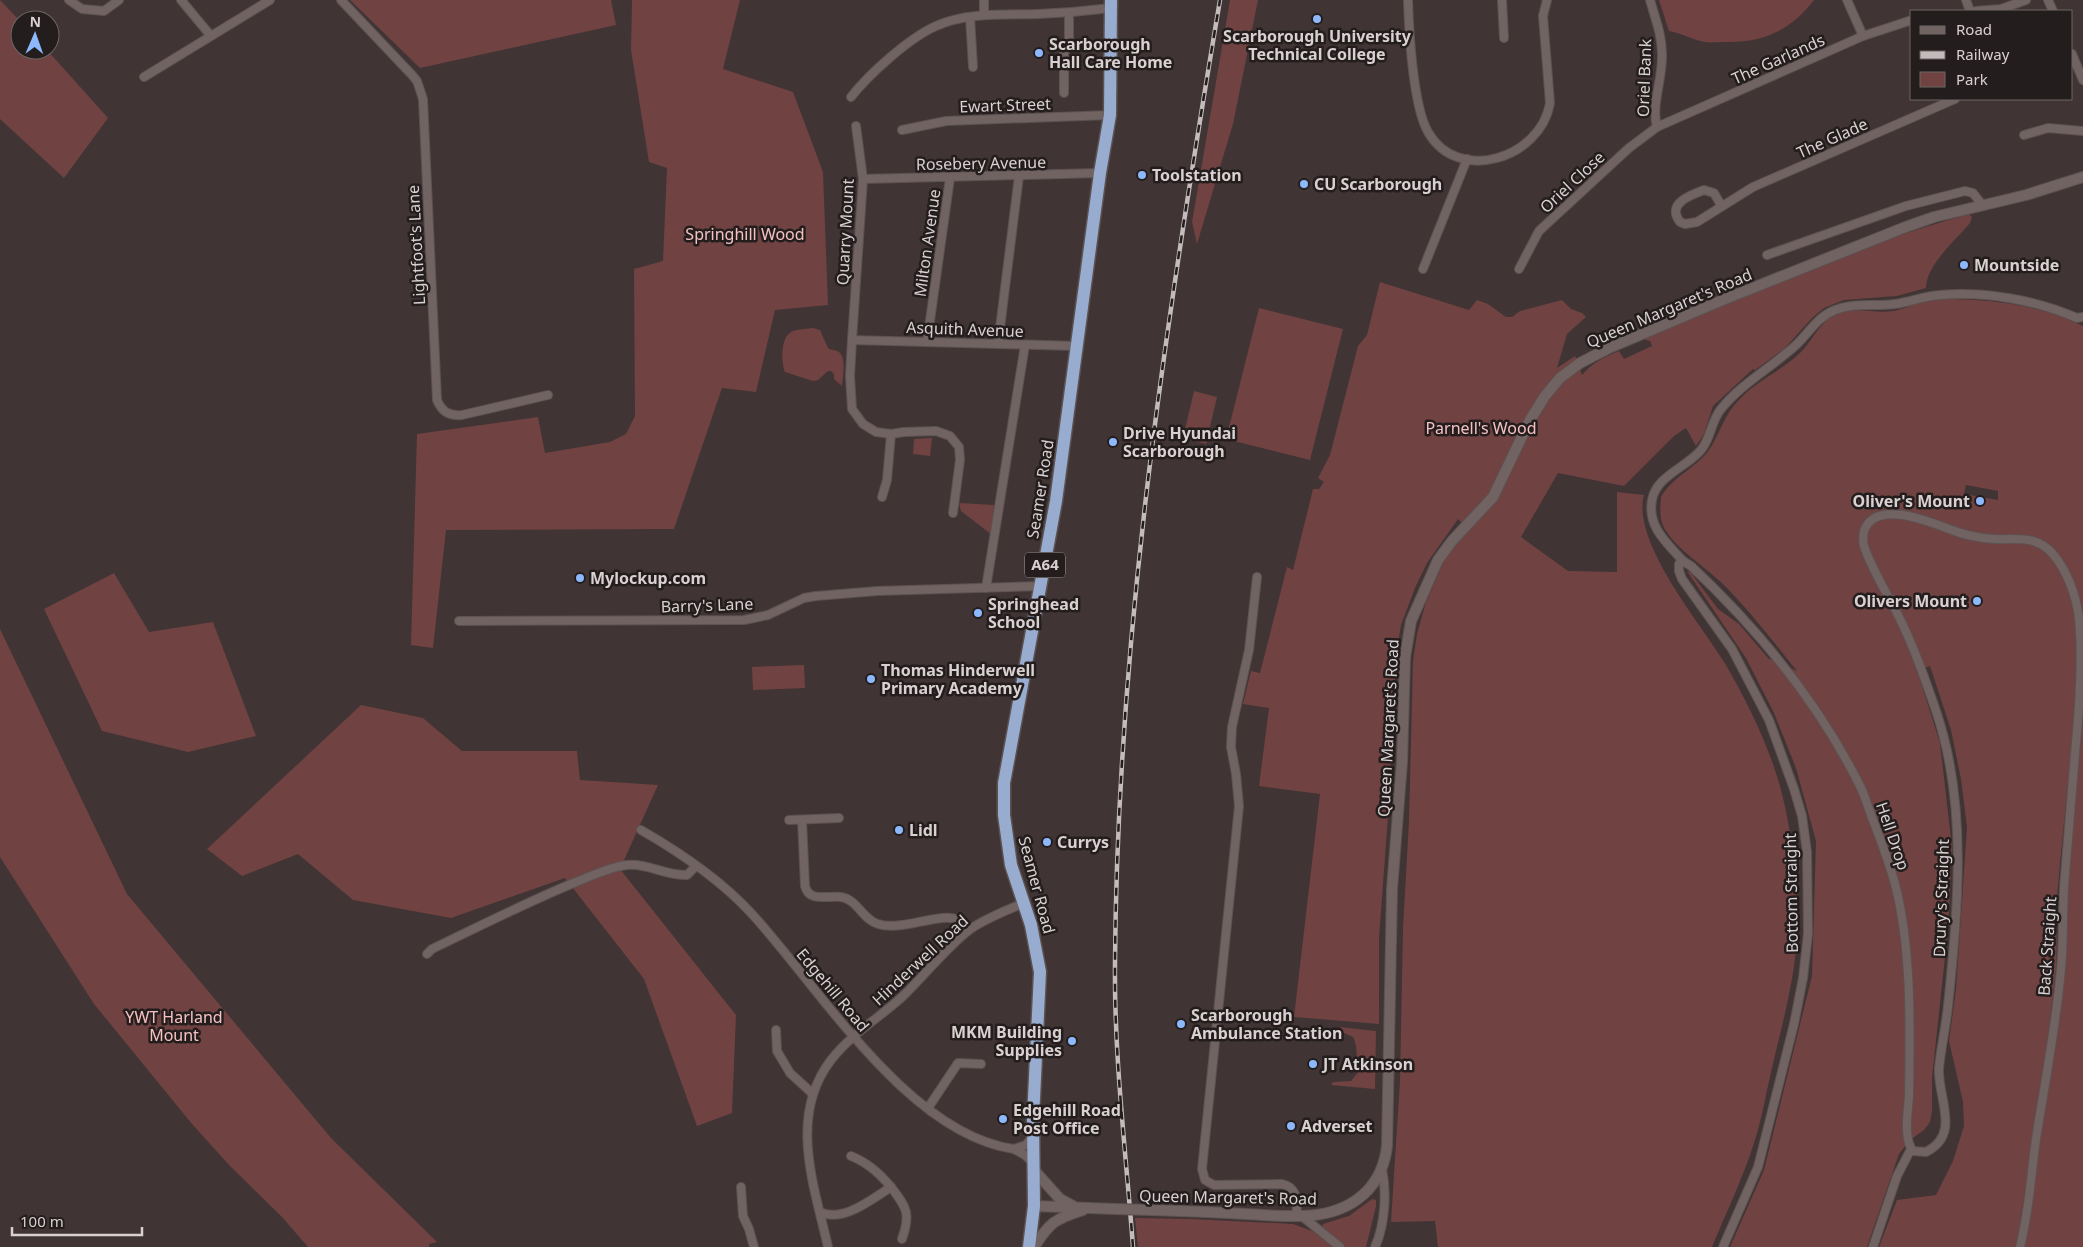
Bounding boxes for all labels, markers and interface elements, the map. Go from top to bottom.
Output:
north arrow [10,10,60,60]
legend [1910,10,2073,100]
text: N [29,12,41,31]
marker: Scarborough University Technical College [1311,13,1323,25]
text: Road [1956,19,1992,39]
place label: Scarborough University Technical College [1223,25,1412,65]
street label: The Garlands [1728,29,1828,89]
place label: Scarborough Hall Care Home [1049,33,1172,73]
street label: Oriel Bank [1632,38,1656,118]
text: Railway [1956,44,2010,64]
marker: Scarborough Hall Care Home [1033,47,1045,59]
text: Park [1956,69,1988,89]
street label: Ewart Street [959,92,1051,118]
street label: The Glade [1793,113,1871,163]
street label: Oriel Close [1535,146,1609,218]
street label: Rosebery Avenue [916,151,1046,175]
place label: Toolstation [1152,164,1242,186]
marker: Toolstation [1136,169,1148,181]
place label: CU Scarborough [1314,173,1442,195]
street label: Quarry Mount [831,178,859,286]
marker: CU Scarborough [1298,178,1310,190]
street label: Lightfoot's Lane [402,184,430,306]
street label: Milton Avenue [909,188,945,298]
park label: Springhill Wood [685,223,805,245]
place label: Mountside [1974,254,2059,276]
marker: Mountside [1958,259,1970,271]
street label: Queen Margaret's Road [1583,263,1755,353]
street label: Asquith Avenue [906,316,1024,342]
park label: Parnell's Wood [1425,417,1537,439]
place label: Drive Hyundai Scarborough [1123,422,1236,462]
marker: Drive Hyundai Scarborough [1107,436,1119,448]
street label: Seamer Road [1021,438,1059,540]
place label: Oliver's Mount [1853,490,1970,512]
marker: Oliver's Mount [1974,495,1986,507]
road number: A64 [1025,552,1065,578]
place label: Mylockup.com [590,567,706,589]
marker: Mylockup.com [574,572,586,584]
place label: Olivers Mount [1854,590,1967,612]
street label: Barry's Lane [660,592,754,618]
place label: Springhead School [988,593,1079,633]
marker: Olivers Mount [1971,595,1983,607]
marker: Springhead School [972,607,984,619]
street label: Queen Margaret's Road [1372,639,1404,817]
place label: Thomas Hinderwell Primary Academy [881,659,1035,699]
marker: Thomas Hinderwell Primary Academy [865,673,877,685]
street label: Hell Drop [1871,799,1915,873]
place label: Lidl [909,819,938,841]
marker: Lidl [893,824,905,836]
place label: Currys [1057,831,1109,853]
street label: Bottom Straight [1779,833,1803,953]
street label: Seamer Road [1013,834,1061,936]
marker: Currys [1041,836,1053,848]
street label: Drury's Straight [1928,838,1954,957]
street label: Back Straight [2033,896,2061,996]
street label: Hinderwell Road [867,910,973,1010]
street label: Edgehill Road [792,944,874,1036]
place label: Scarborough Ambulance Station [1191,1004,1342,1044]
park label: YWT Harland Mount [125,1006,223,1046]
marker: Scarborough Ambulance Station [1175,1018,1187,1030]
place label: MKM Building Supplies [951,1021,1062,1061]
marker: MKM Building Supplies [1066,1035,1078,1047]
place label: JT Atkinson [1321,1053,1413,1075]
marker: JT Atkinson [1307,1058,1319,1070]
place label: Edgehill Road Post Office [1013,1099,1121,1139]
marker: Edgehill Road Post Office [997,1113,1009,1125]
place label: Adverset [1301,1115,1373,1137]
marker: Adverset [1285,1120,1297,1132]
street label: Queen Margaret's Road [1139,1184,1317,1210]
scale bar [12,1204,142,1236]
text: 100 m [20,1211,64,1231]

